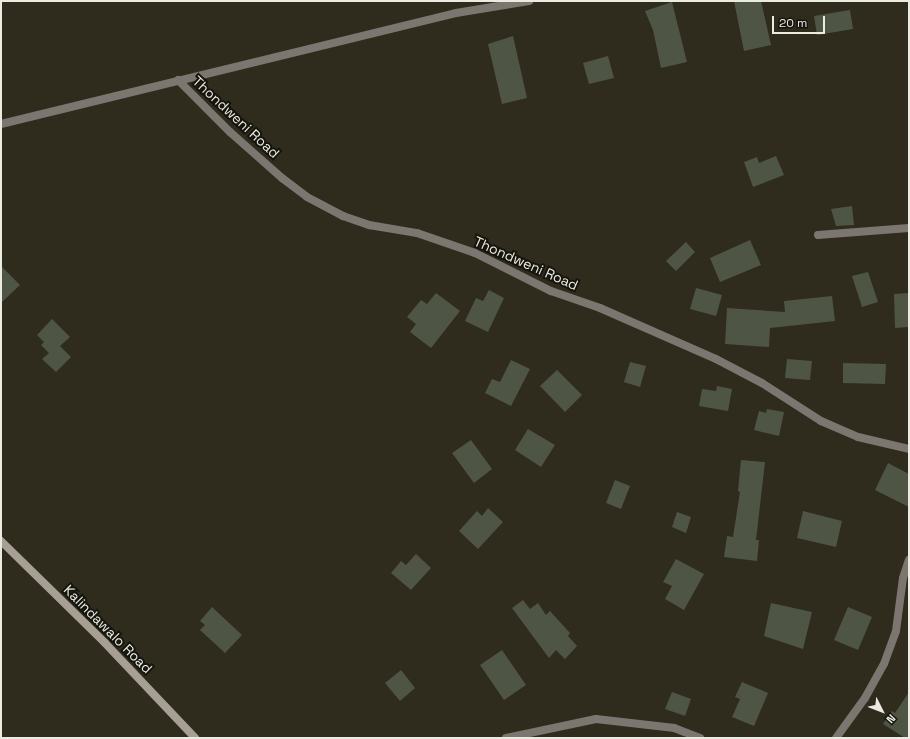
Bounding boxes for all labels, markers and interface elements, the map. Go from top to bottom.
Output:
scale bar [774,8,827,34]
text: 20 m [779,15,807,31]
street label: Thondweni Road [189,73,283,161]
street label: Thondweni Road [471,232,581,294]
street label: Kalindawalo Road [60,581,156,677]
north arrow [862,691,902,731]
text: N [883,712,899,726]

